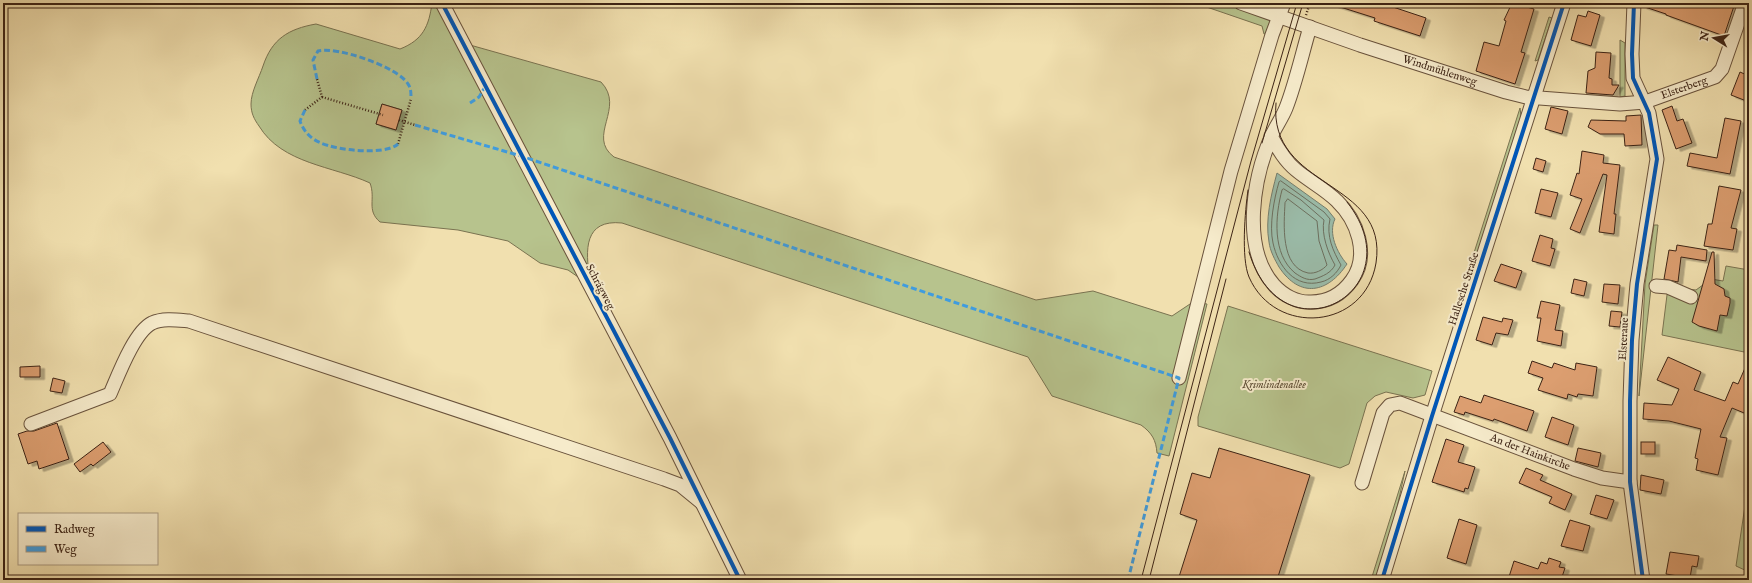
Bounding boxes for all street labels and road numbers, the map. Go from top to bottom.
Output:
street label: Windmühlenweg [1401,52,1480,89]
street label: Elsterberg [1659,73,1710,103]
street label: Hallesche Straße [1446,251,1482,327]
street label: Schrägweg [582,262,618,313]
street label: Elsteraue [1616,317,1632,361]
street label: An der Hainkirche [1487,430,1572,474]

